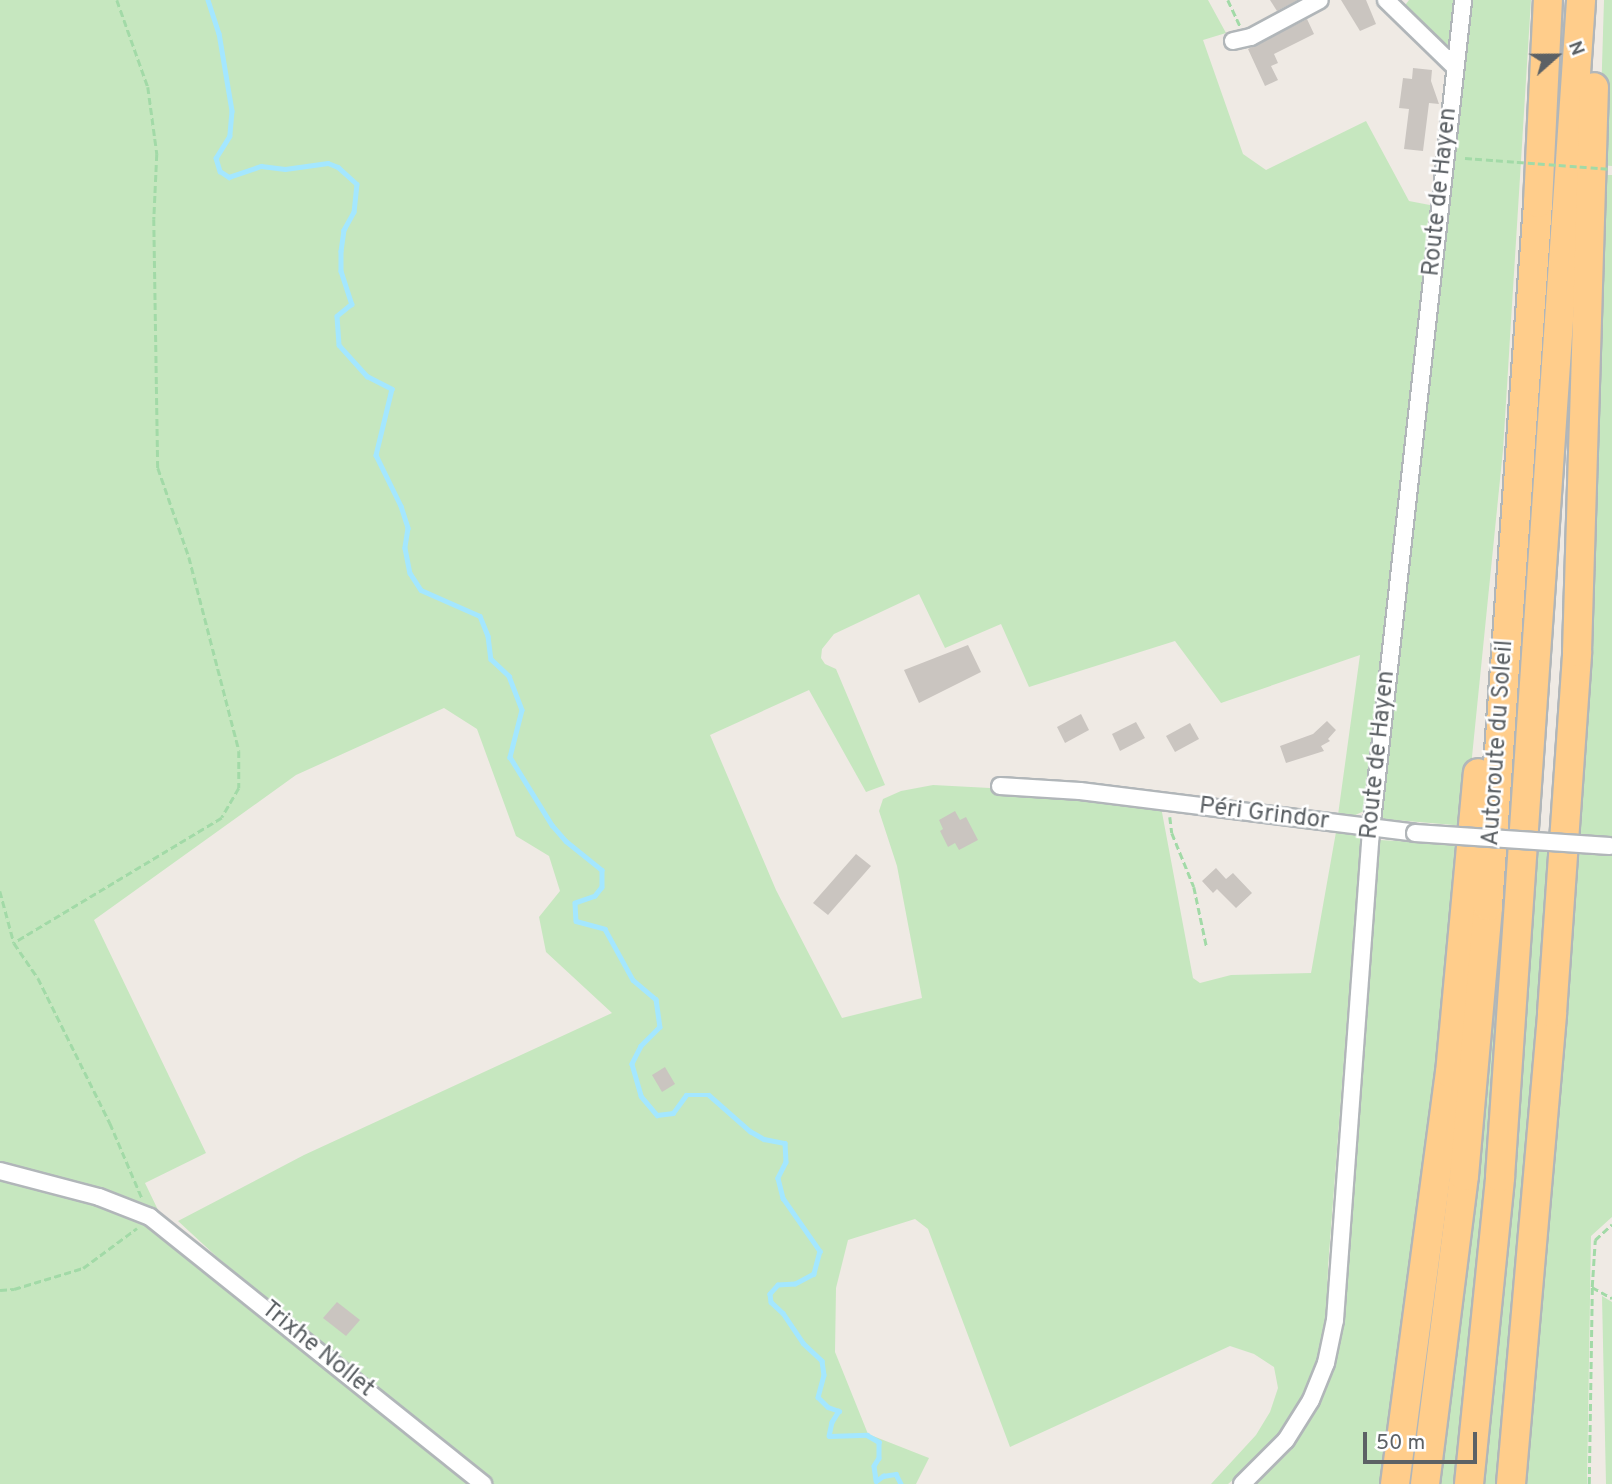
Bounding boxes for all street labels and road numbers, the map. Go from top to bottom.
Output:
street label: Route de Hayen [1418,106,1464,278]
street label: Autoroute du Soleil [1477,639,1521,847]
street label: Route de Hayen [1356,669,1402,841]
street label: Péri Grindor [1197,793,1331,837]
street label: Trixhe Nollet [255,1296,379,1404]

